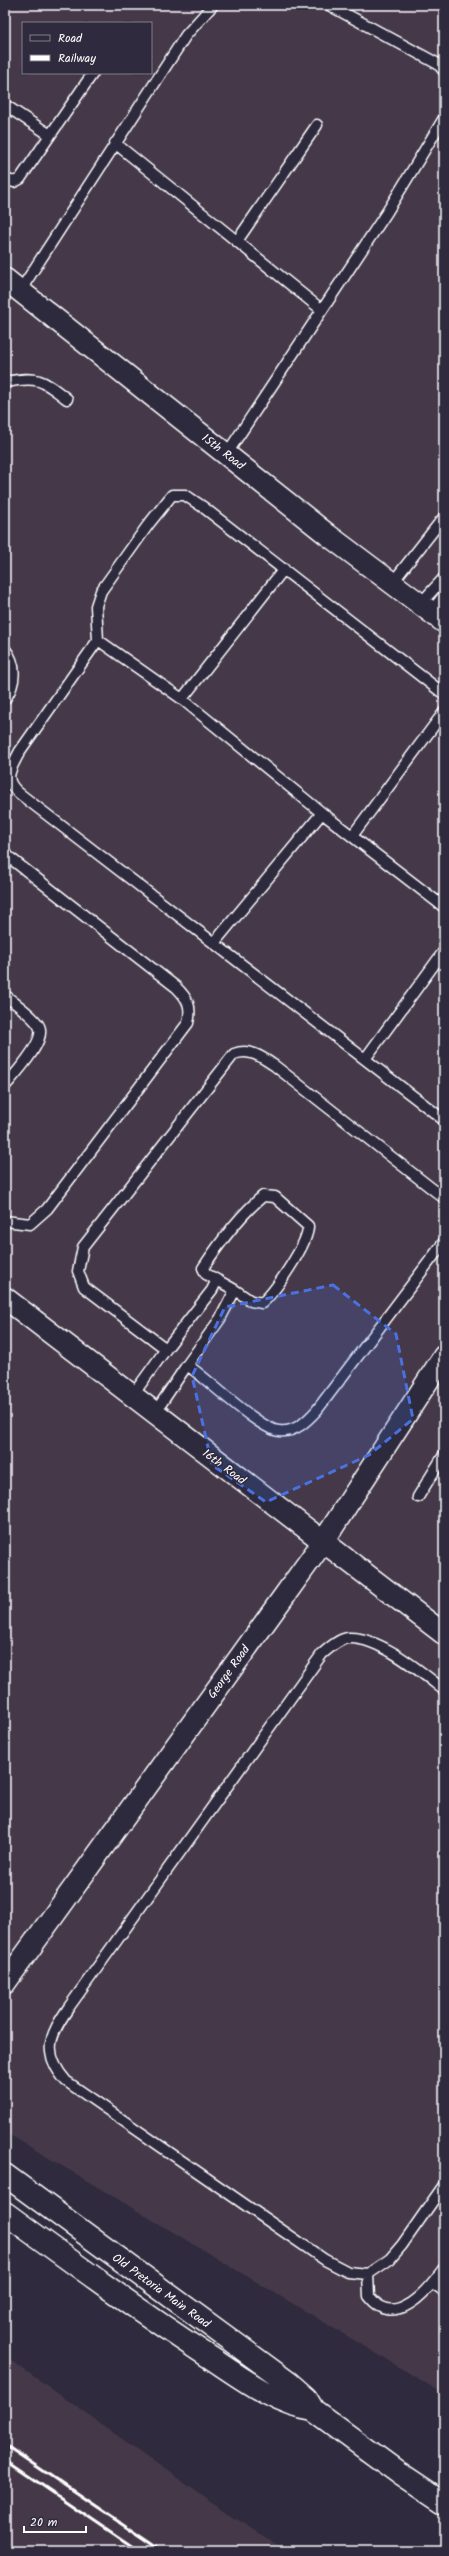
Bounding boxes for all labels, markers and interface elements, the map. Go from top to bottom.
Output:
legend [22,22,152,74]
text: Road [58,29,83,48]
text: Railway [58,49,96,68]
street label: 15th Road [197,429,249,476]
street label: 16th Road [198,1444,251,1490]
street label: George Road [203,1640,256,1703]
street label: Old Pretoria Main Road [108,2249,215,2334]
scale bar [24,2508,86,2534]
text: 20 m [30,2513,58,2532]

